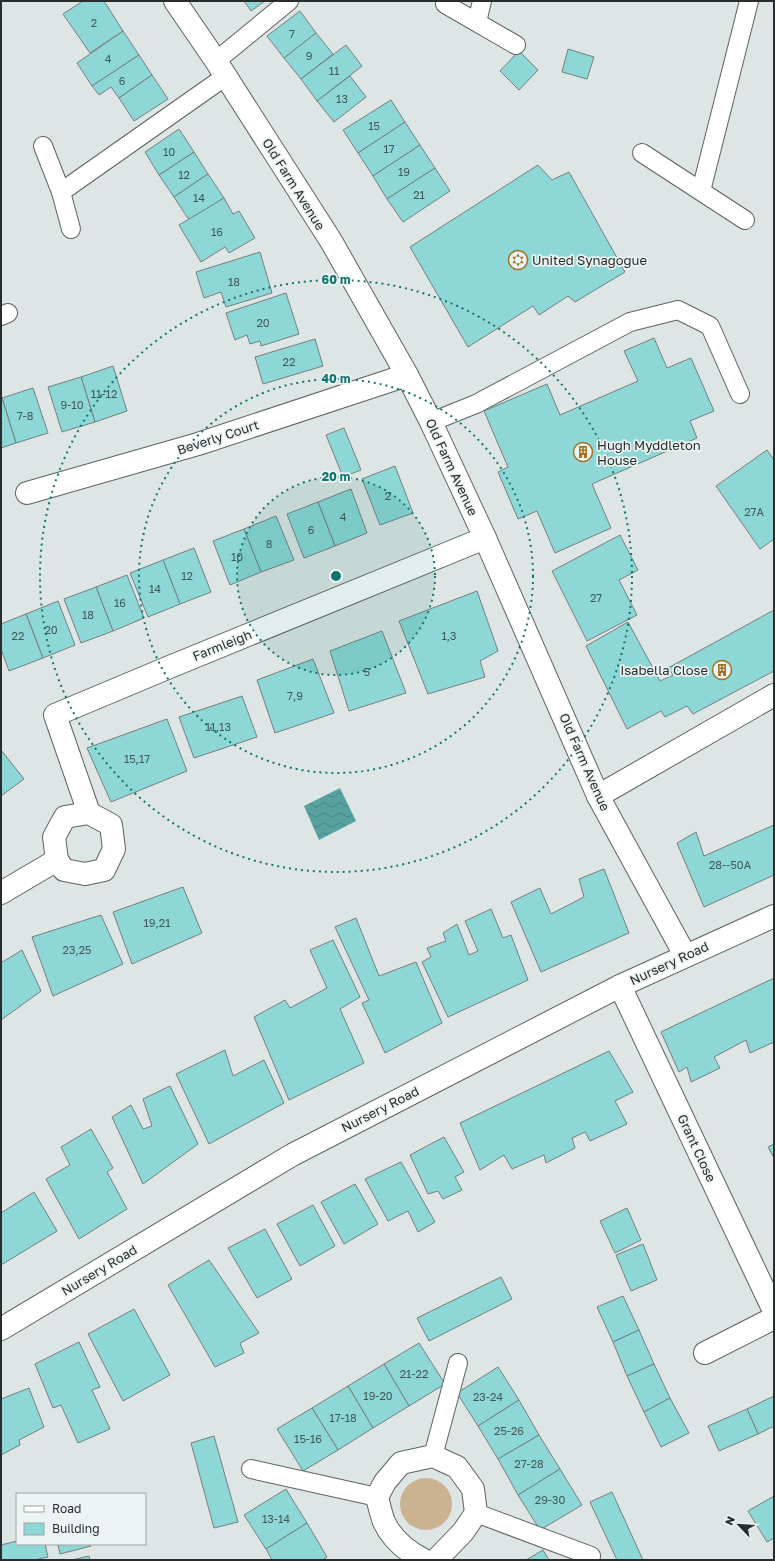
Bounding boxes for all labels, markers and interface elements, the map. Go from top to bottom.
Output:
house number: 2 [91,16,97,29]
house number: 7 [289,27,295,40]
house number: 9 [306,49,312,62]
house number: 4 [105,52,112,65]
house number: 11 [329,64,339,77]
house number: 6 [119,74,126,87]
house number: 13 [336,92,348,105]
house number: 15 [368,119,380,132]
street label: Old Farm Avenue [259,135,329,233]
house number: 17 [383,142,395,155]
house number: 10 [163,145,175,158]
house number: 19 [398,165,410,178]
house number: 12 [178,168,190,181]
house number: 21 [413,188,425,201]
house number: 14 [193,191,205,204]
house number: 16 [211,225,223,238]
synagogue icon: United Synagogue [507,249,529,271]
place label: United Synagogue [532,252,647,268]
text: 60 m [322,272,350,287]
house number: 18 [228,275,240,288]
house number: 20 [256,316,270,329]
house number: 22 [283,355,295,368]
text: 40 m [322,371,350,386]
house number: 11-12 [91,387,117,400]
house number: 9-10 [61,398,84,411]
house number: 7-8 [17,409,34,422]
street label: Beverly Court [175,416,261,458]
street label: Old Farm Avenue [422,416,482,518]
place label: Hugh Myddleton House [597,437,701,468]
building icon: Hugh Myddleton House [572,441,594,463]
text: 20 m [322,469,350,484]
house number: 2 [385,489,391,502]
house number: 27A [744,505,764,518]
house number: 4 [340,510,347,523]
house number: 6 [308,523,315,536]
house number: 8 [266,537,273,550]
house number: 10 [231,550,243,563]
house number: 12 [181,569,193,582]
centre of rings [329,569,343,583]
house number: 14 [149,582,161,595]
house number: 27 [590,591,602,604]
house number: 16 [114,596,126,609]
house number: 18 [82,608,94,621]
house number: 20 [44,623,58,636]
street label: Farmleigh [190,626,254,664]
house number: 22 [12,629,24,642]
house number: 1,3 [441,629,457,642]
building icon: Isabella Close [711,659,733,681]
place label: Isabella Close [620,662,708,678]
house number: 5 [364,665,370,678]
house number: 7,9 [287,689,303,702]
street label: Old Farm Avenue [556,711,614,813]
house number: 11,13 [205,720,231,733]
house number: 15,17 [124,752,150,765]
house number: 28--50A [709,858,752,871]
house number: 19,21 [143,916,171,929]
street label: Nursery Road [627,938,711,988]
house number: 23,25 [63,943,91,956]
street label: Nursery Road [338,1083,422,1135]
street label: Grant Close [674,1112,720,1184]
street label: Nursery Road [58,1241,140,1299]
house number: 21-22 [400,1367,428,1380]
house number: 19-20 [363,1389,393,1402]
house number: 23-24 [473,1390,503,1403]
house number: 17-18 [329,1411,357,1424]
house number: 25-26 [494,1424,524,1437]
house number: 15-16 [294,1432,322,1445]
house number: 27-28 [514,1457,544,1470]
legend [16,1493,146,1545]
house number: 29-30 [535,1493,565,1506]
text: Road [52,1501,81,1516]
north arrow [719,1505,759,1545]
house number: 13-14 [262,1512,290,1525]
text: N [722,1514,737,1527]
text: Building [52,1521,100,1536]

